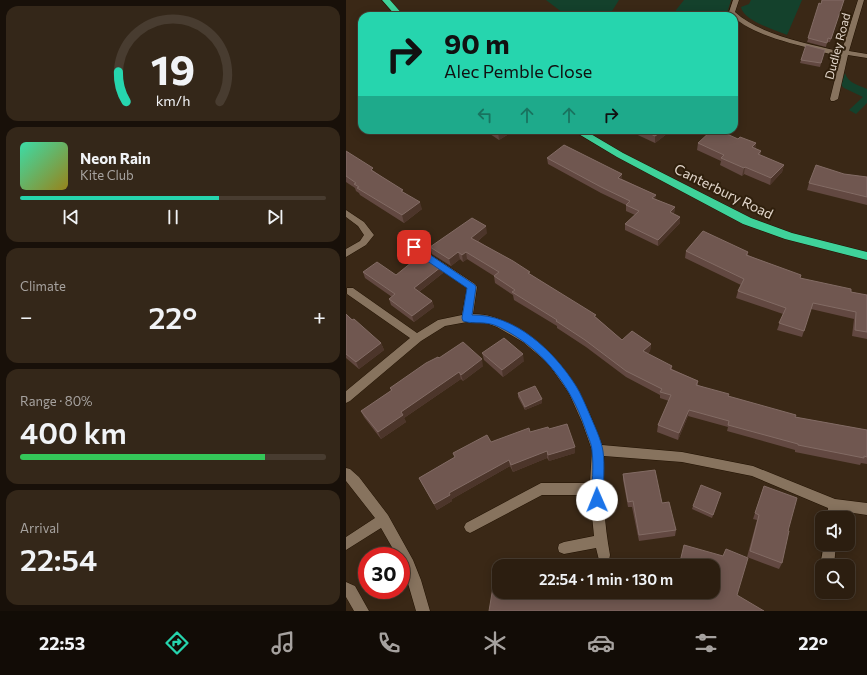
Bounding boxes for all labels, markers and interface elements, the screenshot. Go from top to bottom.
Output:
street label: Dudley Road [821,11,853,81]
text: 90 m [444,26,510,60]
icon: right [378,28,430,80]
text: 19 [151,42,195,93]
text: Alec Pemble Close [444,60,592,82]
text: km/h [156,90,190,108]
icon: left [474,104,496,126]
icon: ahead [516,104,538,126]
icon: ahead [558,104,580,126]
icon: right [600,104,622,126]
text: Neon Rain [80,149,151,167]
street label: Canterbury Road [672,160,776,222]
text: Kite Club [80,167,134,183]
icon: previous [60,206,82,228]
icon: pause [162,206,184,228]
icon: next [264,206,286,228]
pin [397,230,431,264]
icon: arrive [403,236,425,258]
text: Climate [20,278,66,294]
text: 22° [148,298,197,335]
text: − [20,303,33,330]
text: + [313,303,326,330]
text: Range · 80% [20,393,93,409]
text: 400 km [20,413,127,450]
position arrow [576,479,618,521]
map controls [815,511,855,599]
button: sound [815,511,855,551]
text: Arrival [20,520,59,536]
text: 22:54 [20,540,97,577]
speed limit sign: 30 [358,547,410,599]
button: search [815,559,855,599]
text: 22:54 · 1 min · 130 m [539,570,673,588]
icon: directions [163,629,191,657]
icon: music [269,629,297,657]
icon: phone [375,629,403,657]
icon: climate [481,629,509,657]
icon: car [587,629,615,657]
icon: filters [692,629,720,657]
text: 22:53 [39,632,85,654]
text: 22° [798,632,828,654]

